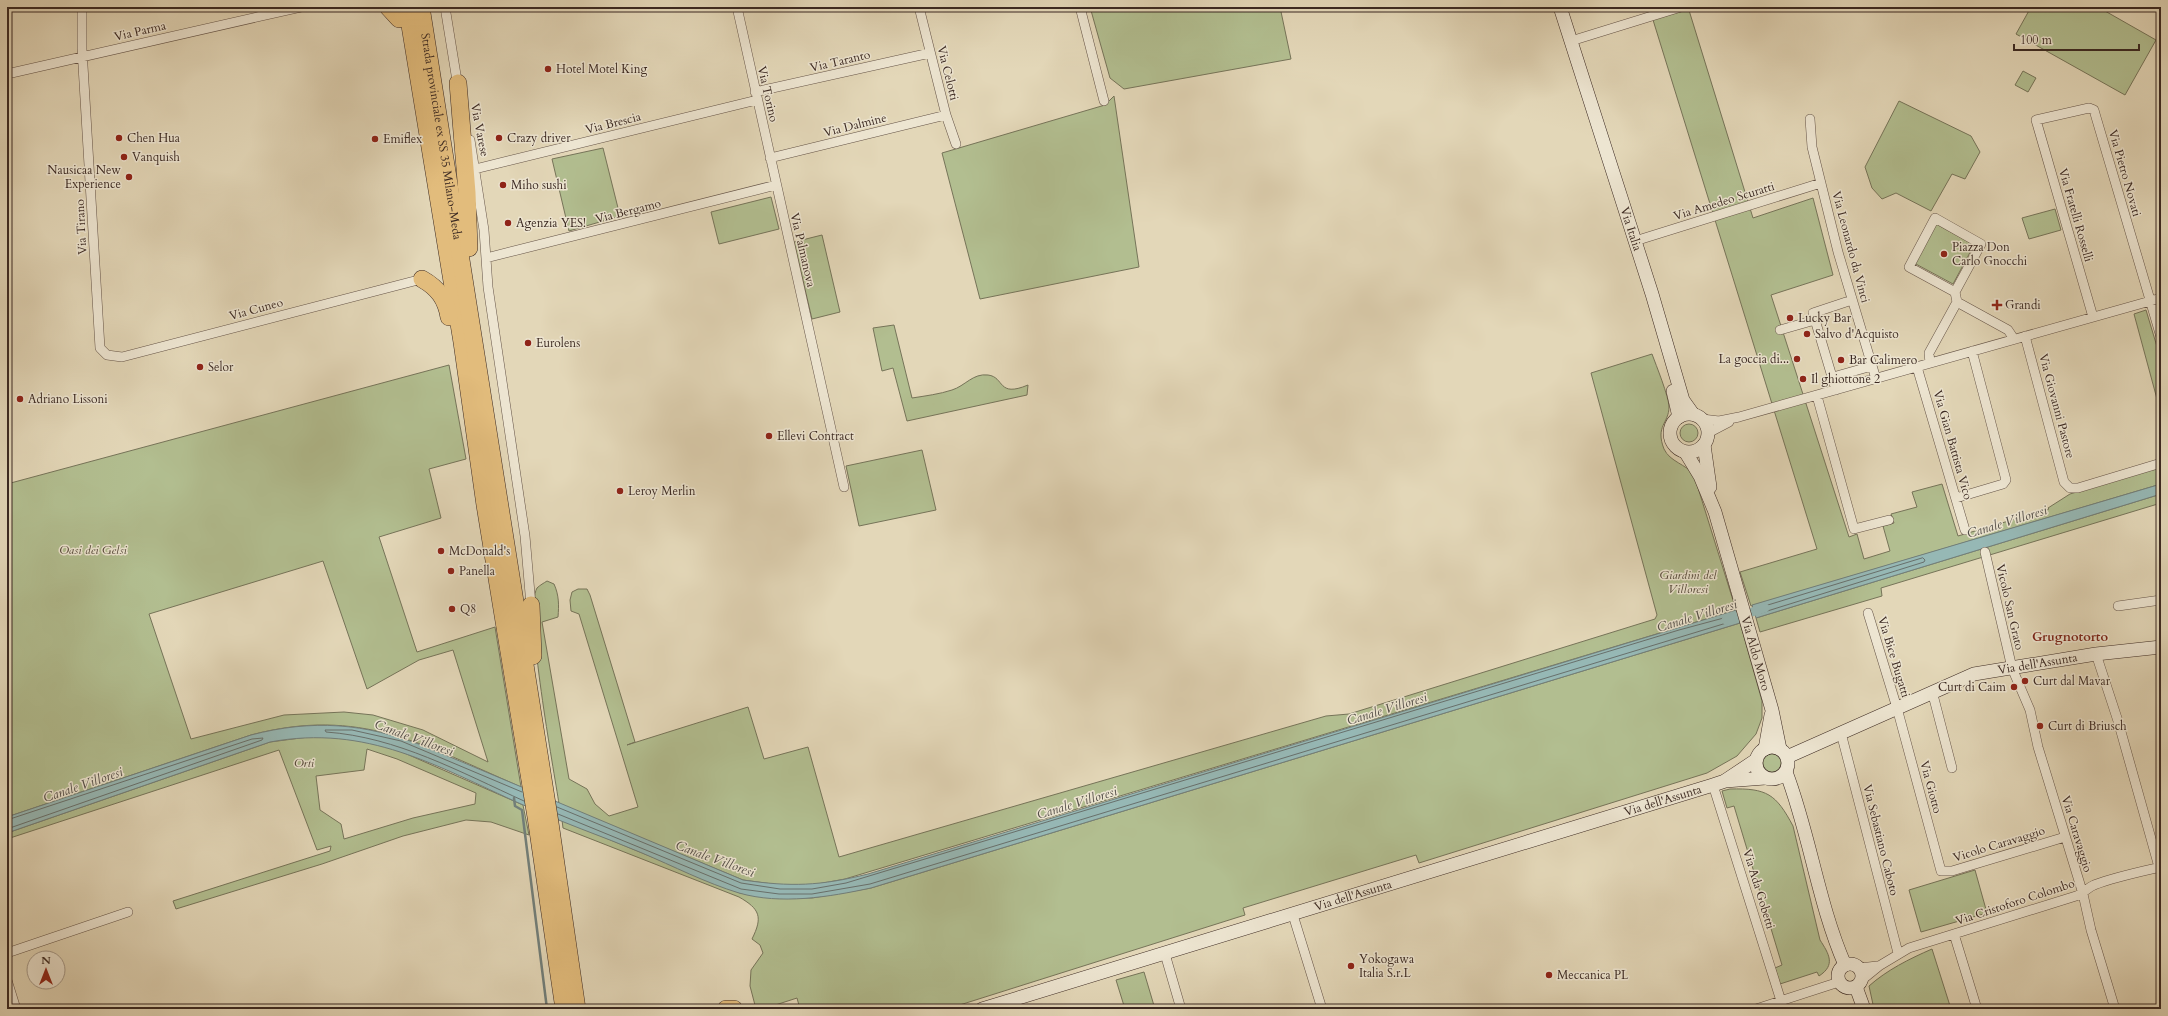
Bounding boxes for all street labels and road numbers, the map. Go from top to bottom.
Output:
street label: Via Parma [113,17,168,45]
street label: Strada provinciale ex SS 35 Milano-Meda [417,32,466,242]
street label: Via Celotti [933,44,963,103]
street label: Via Taranto [808,46,872,76]
street label: Via Torino [754,64,782,124]
street label: Via Varese [467,102,493,158]
street label: Via Brescia [584,108,643,138]
street label: Via Dalmine [822,109,888,141]
street label: Via Pietro Novati [2105,128,2145,219]
street label: Via Fratelli Rosselli [2055,166,2097,264]
street label: Via Amedeo Scuratti [1672,178,1777,224]
street label: Via Leonardo da Vinci [1828,189,1874,305]
street label: Via Bergamo [593,195,663,227]
street label: Via Tirano [72,198,90,255]
street label: Via Italia [1617,205,1646,254]
street label: Via Palmanova [787,211,820,290]
street label: Via Cuneo [227,294,285,324]
street label: Via Giovanni Pastore [2035,352,2079,460]
street label: Via Gian Battista Vico [1930,388,1976,502]
street label: Vicolo San Grato [1992,563,2028,652]
street label: Via Aldo Moro [1737,614,1774,693]
street label: Via Bice Bugatti [1874,615,1914,700]
street label: Via dell'Assunta [1997,649,2079,678]
street label: Via Giotto [1916,759,1946,816]
street label: Via dell'Assunta [1622,781,1704,820]
street label: Via Sebastiano Caboto [1859,783,1903,898]
street label: Via Caravaggio [2058,794,2096,875]
street label: Vicolo Caravaggio [1951,822,2047,866]
street label: Via Ada Gobetti [1739,847,1779,932]
street label: Via Cristoforo Colombo [1953,875,2077,929]
street label: Via dell'Assunta [1312,876,1394,915]

